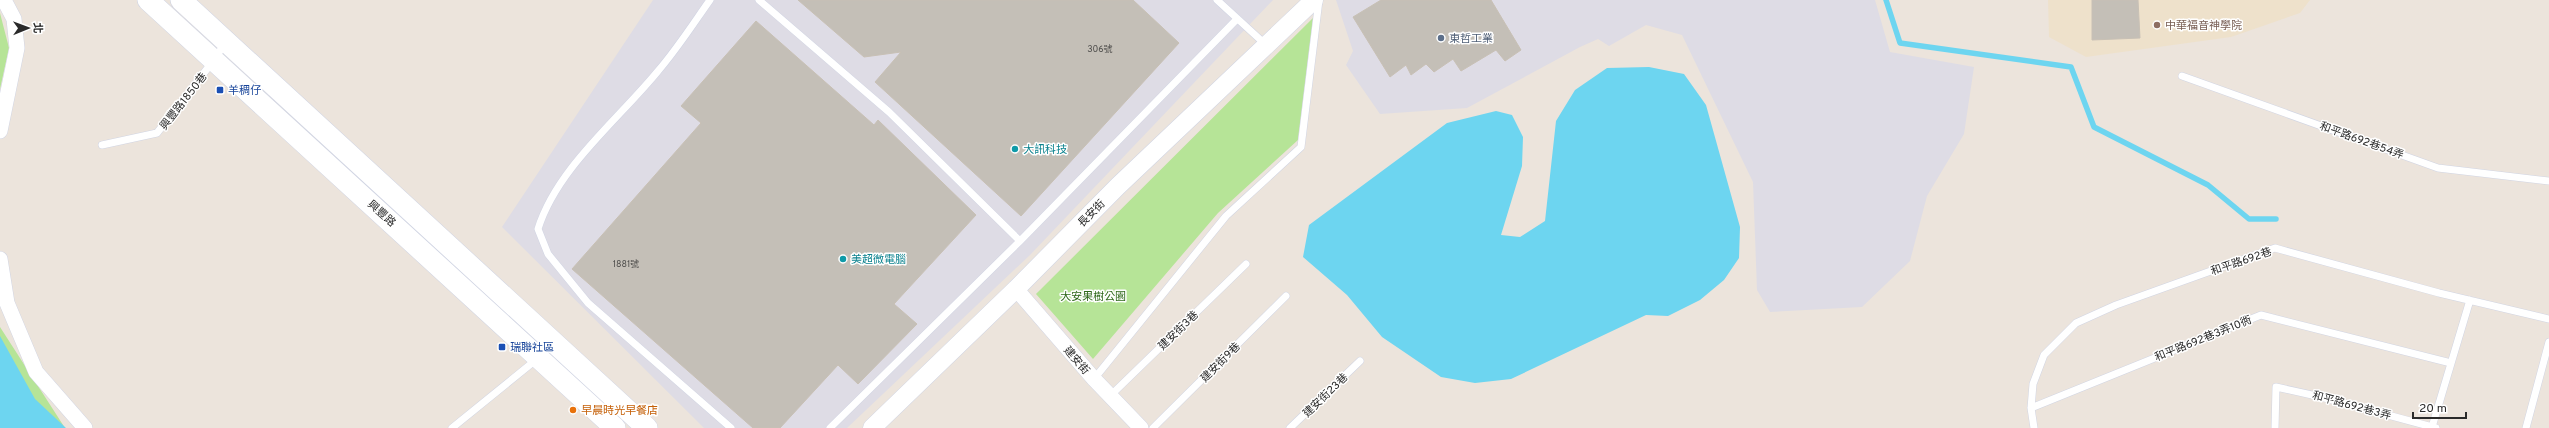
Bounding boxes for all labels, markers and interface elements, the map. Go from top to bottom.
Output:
north arrow [8,8,48,48]
place label: 中華福音神學院 [2165,19,2242,33]
marker: 中華福音神學院 [2152,20,2162,30]
text: 北 [30,22,44,33]
place label: 東哲工業 [1449,32,1493,46]
marker: 東哲工業 [1436,33,1446,43]
house number: 306號 [1087,44,1113,55]
street label: 興豐路1850巷 [157,70,210,133]
place label: 羊稠仔 [228,84,261,98]
marker: 羊稠仔 [215,85,225,95]
street label: 和平路692巷54弄 [2318,119,2406,163]
place label: 大訊科技 [1023,143,1067,157]
marker: 大訊科技 [1010,144,1020,154]
street label: 長安街 [1075,197,1108,230]
street label: 興豐路 [364,198,398,230]
street label: 和平路692巷 [2209,245,2274,279]
place label: 美超微電腦 [851,253,906,267]
marker: 美超微電腦 [838,254,848,264]
house number: 1881號 [613,259,639,270]
park label: 大安果樹公園 [1060,290,1126,304]
street label: 建安街3巷 [1156,308,1202,353]
street label: 和平路692巷3弄10衖 [2153,313,2254,365]
street label: 建安街9巷 [1198,340,1244,386]
place label: 瑞聯社區 [510,341,554,355]
marker: 瑞聯社區 [497,342,507,352]
street label: 建安街 [1060,344,1092,378]
street label: 建安街23巷 [1300,371,1351,421]
street label: 和平路692巷3弄 [2311,389,2393,423]
scale bar [2413,394,2466,420]
text: 20 m [2419,401,2447,417]
place label: 早晨時光早餐店 [581,404,658,418]
marker: 早晨時光早餐店 [568,405,578,415]

